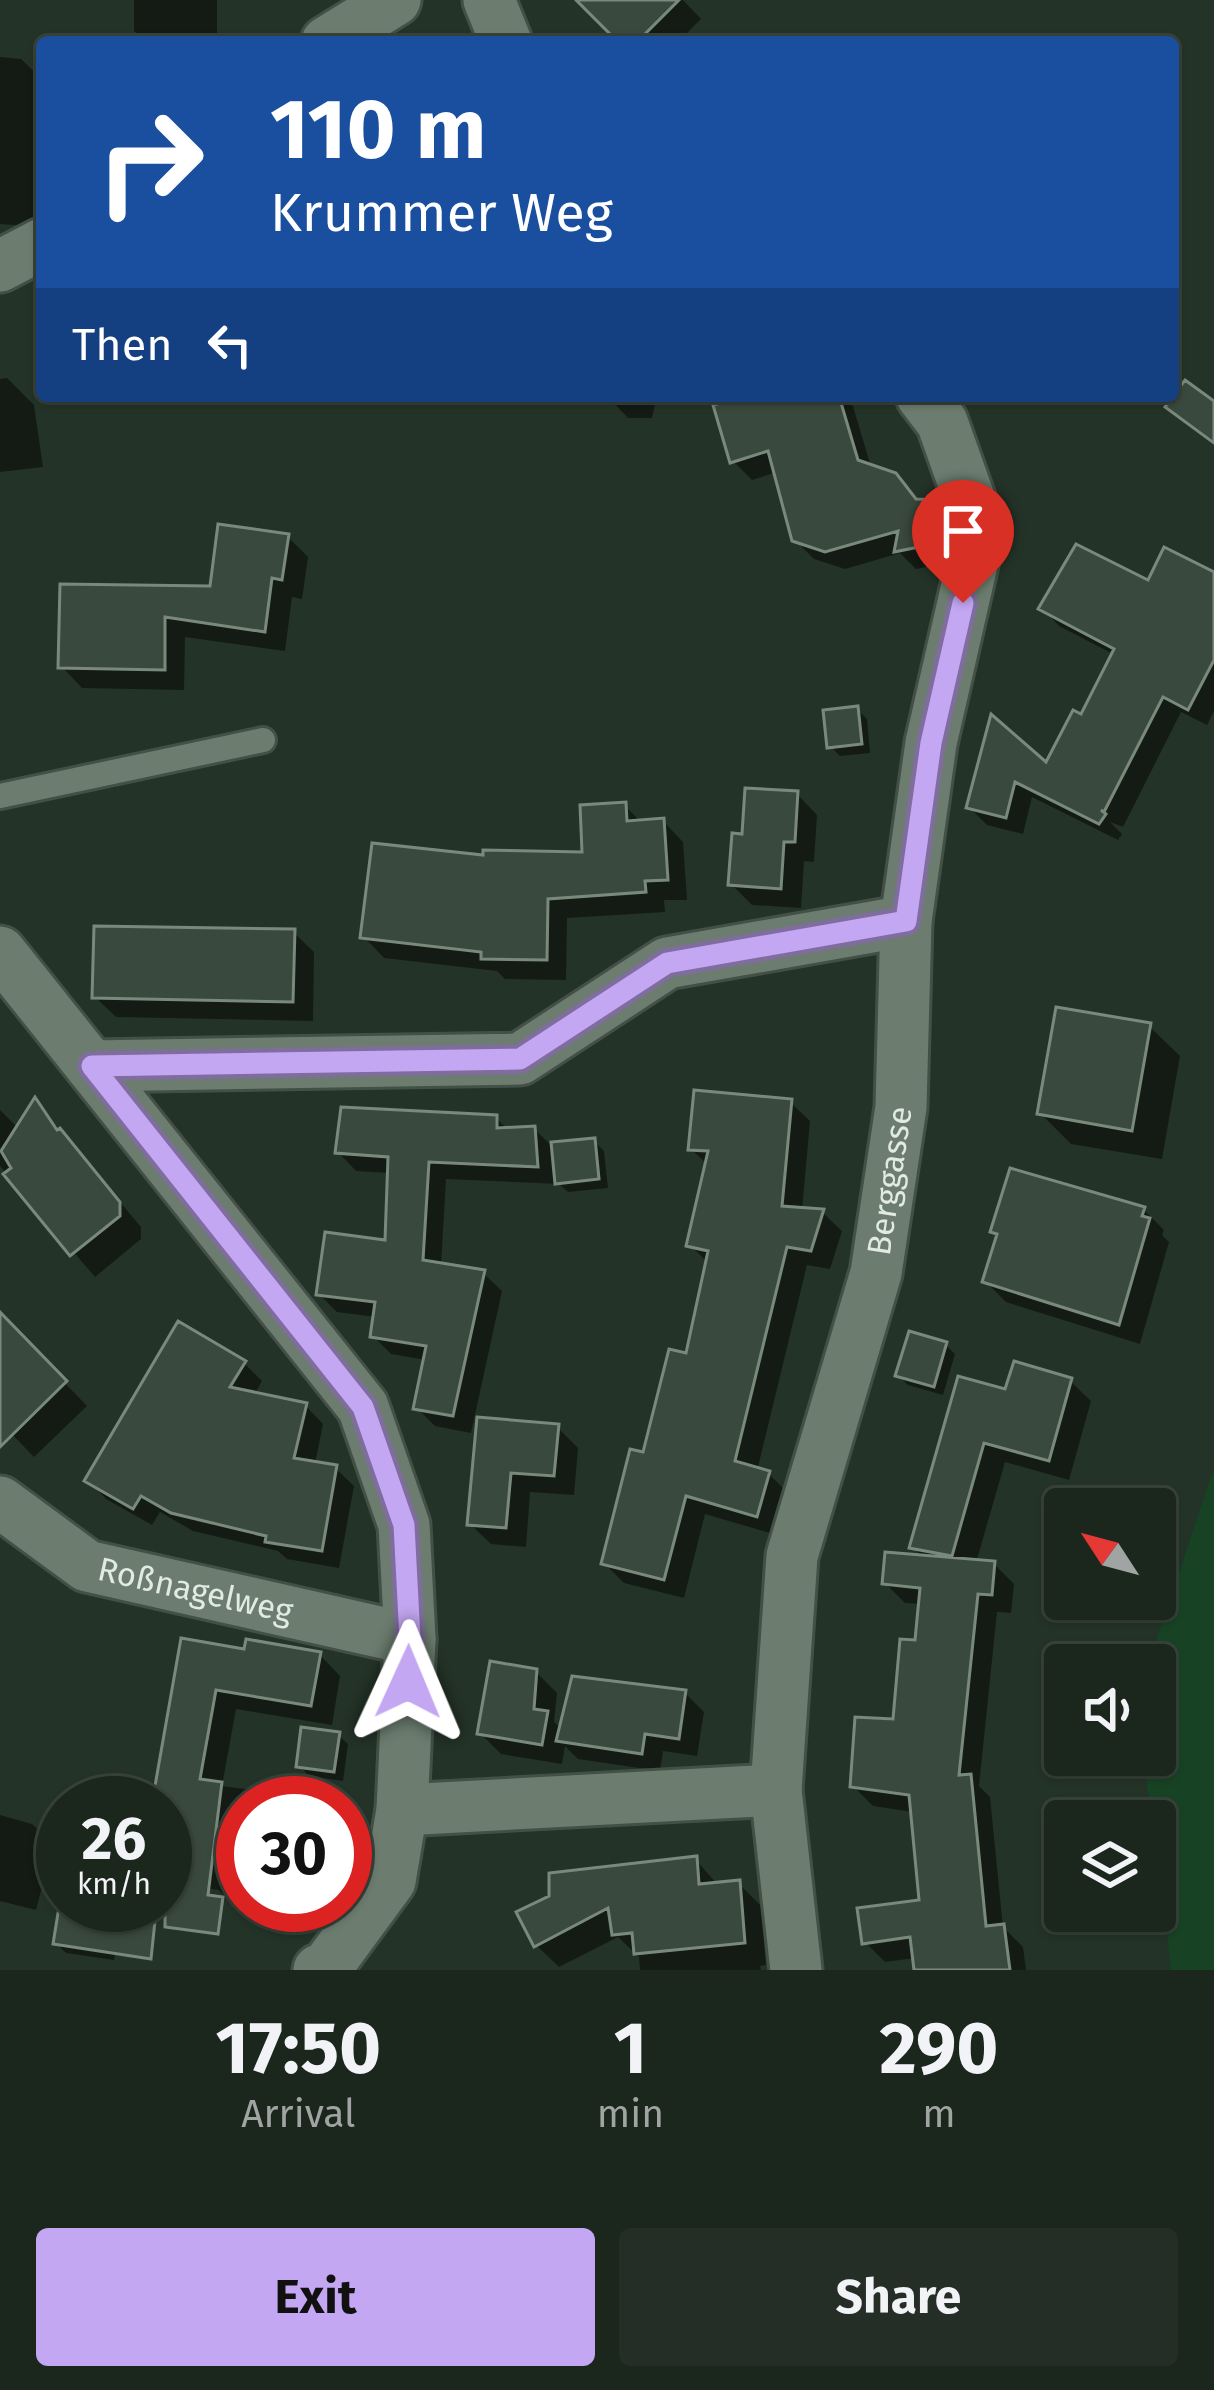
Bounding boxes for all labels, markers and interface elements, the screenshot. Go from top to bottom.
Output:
text: 110 m [270,79,486,180]
icon: right [72,84,228,240]
text: Krummer Weg [270,181,613,245]
icon: left [197,312,263,378]
text: Then [72,318,173,372]
pin [912,480,1014,603]
icon: arrive [930,498,996,564]
street label: Berggasse [859,1104,921,1258]
north arrow [1044,1488,1176,1620]
map controls [1044,1488,1176,1932]
street label: Roßnagelweg [94,1549,297,1632]
position arrow [345,1619,471,1745]
button: sound [1044,1644,1176,1776]
speed limit sign: 30 [216,1776,372,1932]
button: layers [1044,1800,1176,1932]
text: 26 [82,1803,146,1875]
text: km/h [77,1866,151,1902]
text: 17:50 [216,2006,381,2092]
text: 1 [614,2006,647,2092]
text: 290 [880,2006,998,2092]
text: Arrival [241,2091,356,2137]
text: min [597,2091,664,2137]
text: m [922,2091,956,2137]
button: Exit [36,2228,595,2366]
button: Share [619,2228,1178,2366]

